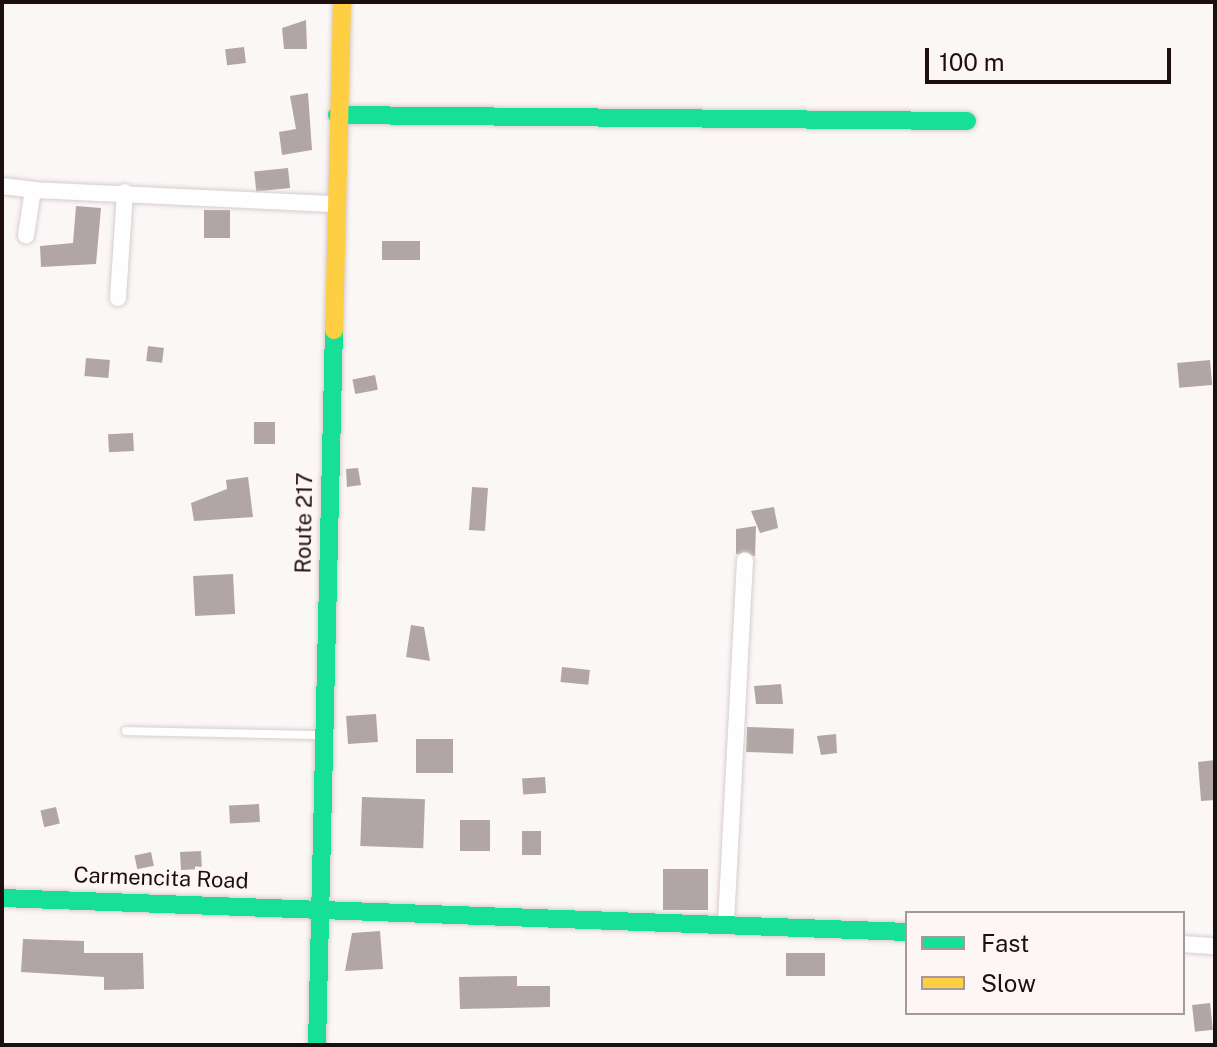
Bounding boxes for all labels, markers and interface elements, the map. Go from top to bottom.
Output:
scale bar [929,32,1175,82]
text: 100 m [939,48,1005,76]
street label: Route 217 [290,472,318,574]
street label: Carmencita Road [73,862,249,894]
legend [905,911,1185,1015]
text: Fast [981,929,1029,957]
text: Slow [981,969,1036,997]

